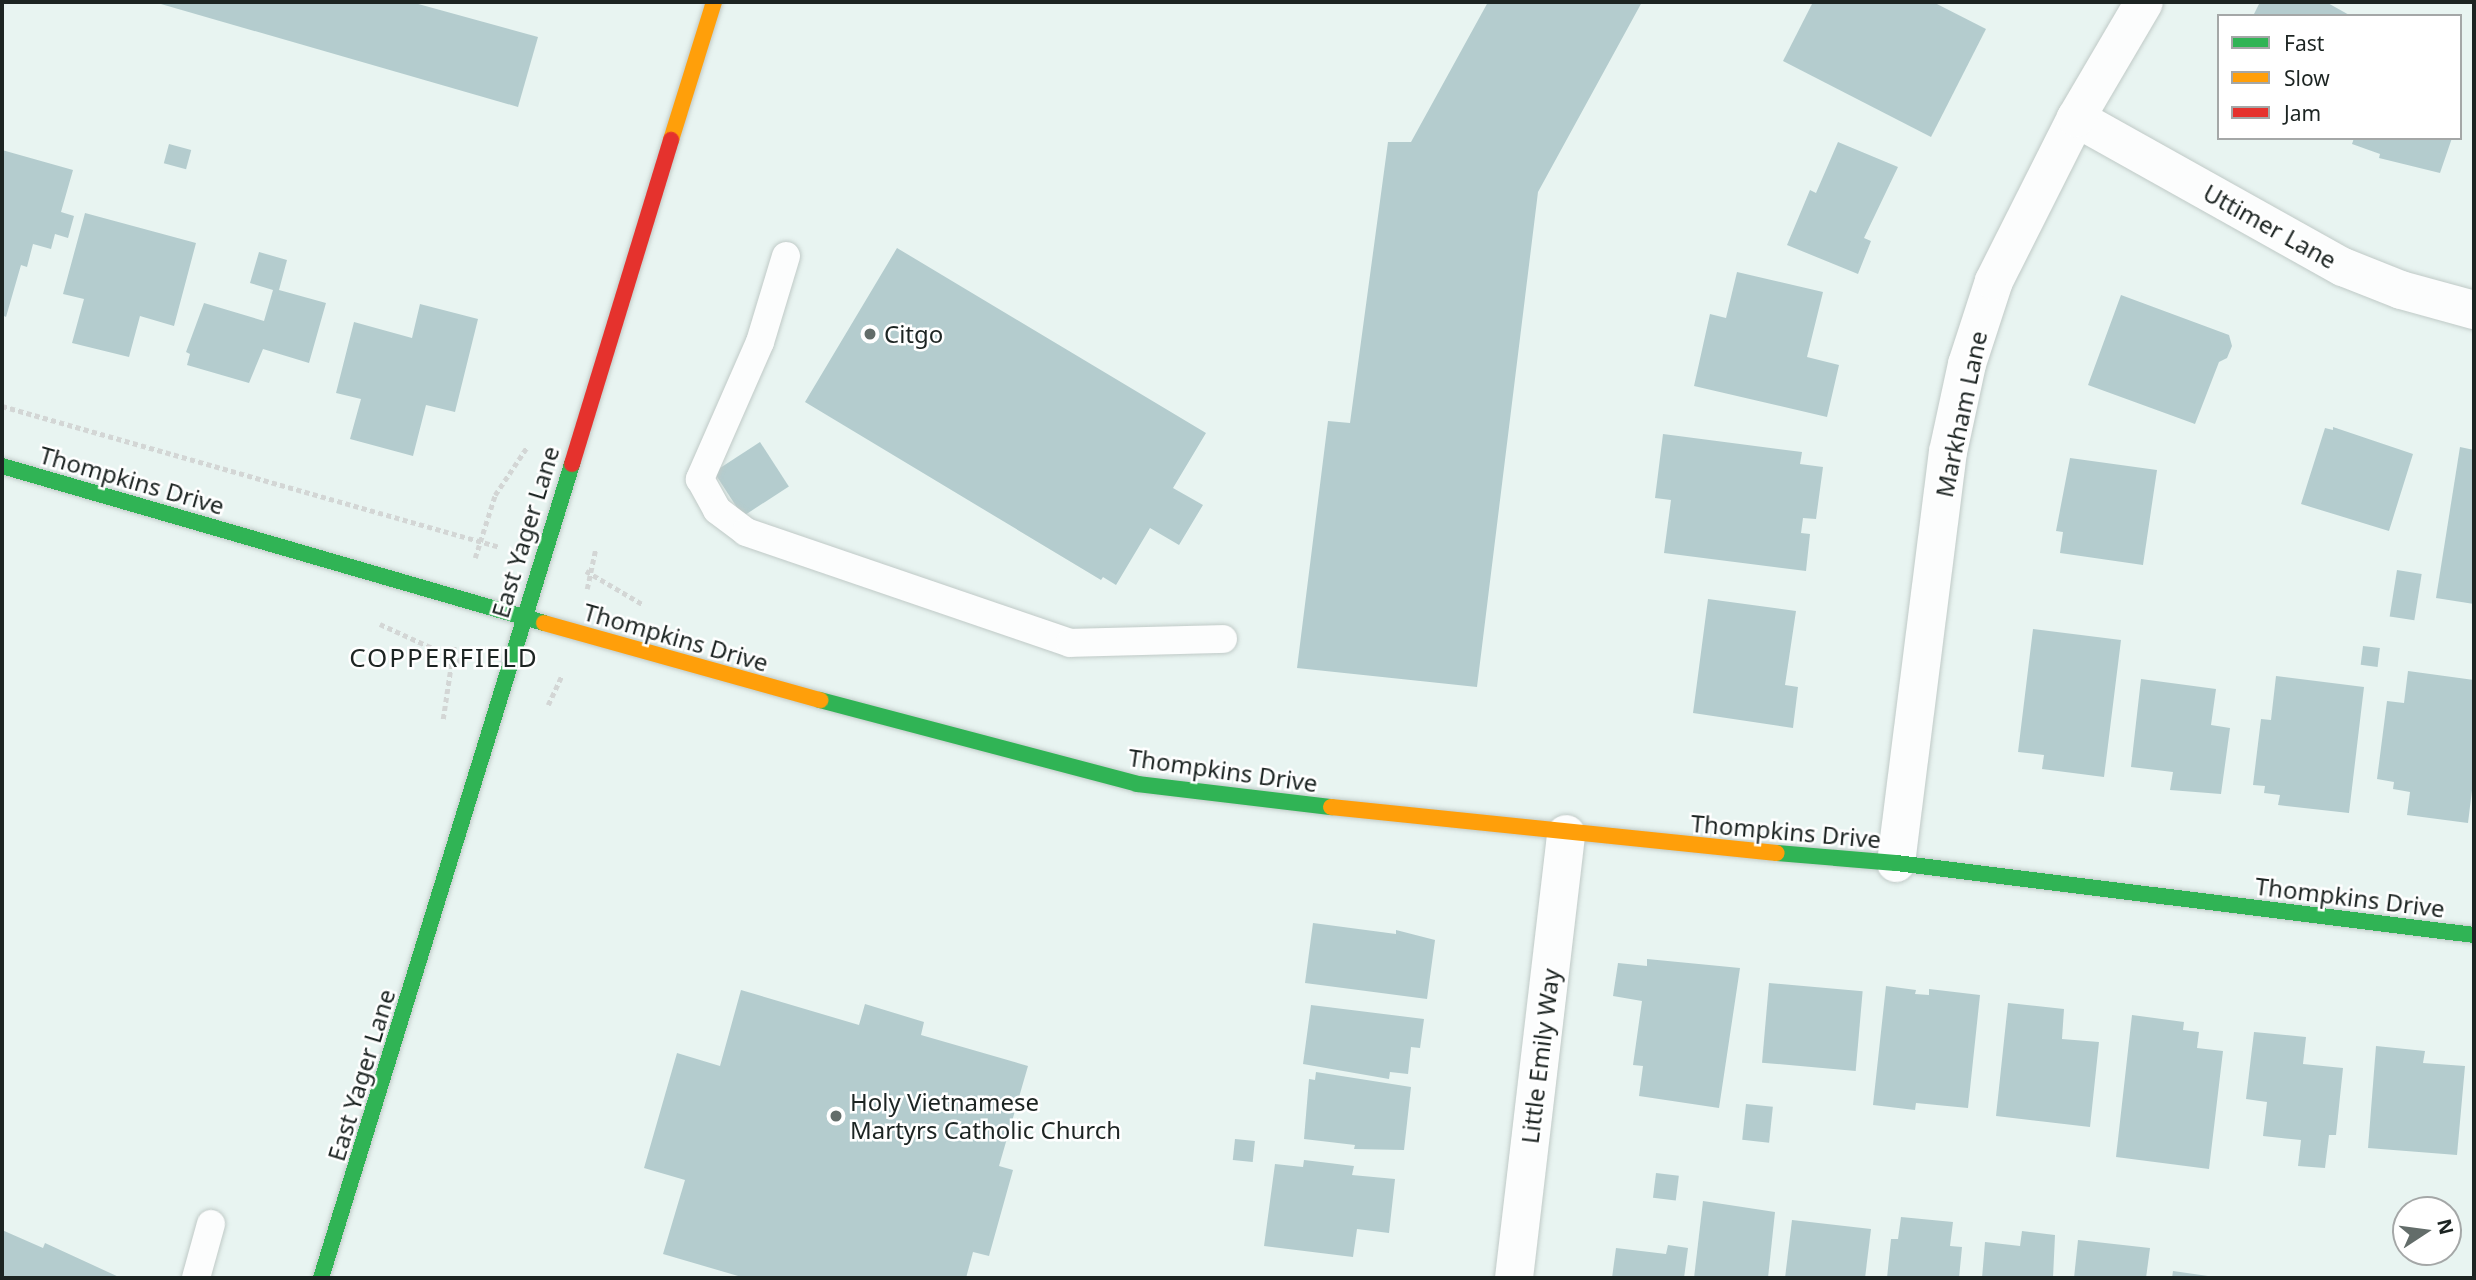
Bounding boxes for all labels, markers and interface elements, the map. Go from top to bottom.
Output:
legend [2217,14,2462,140]
text: Fast [2284,29,2324,57]
text: Slow [2284,64,2330,92]
text: Jam [2284,99,2321,127]
street label: Uttimer Lane [2198,178,2342,274]
place label: Citgo [884,320,943,348]
marker: Citgo [862,326,878,342]
street label: Markham Lane [1929,328,1993,500]
street label: Thompkins Drive [36,440,228,520]
street label: East Yager Lane [485,443,565,621]
street label: Thompkins Drive [580,597,772,677]
district label: COPPERFIELD [351,642,537,674]
street label: Thompkins Drive [1127,742,1319,798]
street label: Thompkins Drive [1690,808,1882,854]
street label: Thompkins Drive [2254,871,2446,923]
street label: Little Emily Way [1515,967,1565,1145]
street label: East Yager Lane [321,986,401,1164]
place label: Holy Vietnamese Martyrs Catholic Church [850,1088,1121,1144]
marker: Holy Vietnamese Martyrs Catholic Church [828,1108,844,1124]
north arrow [2392,1196,2462,1266]
text: N [2431,1216,2460,1237]

